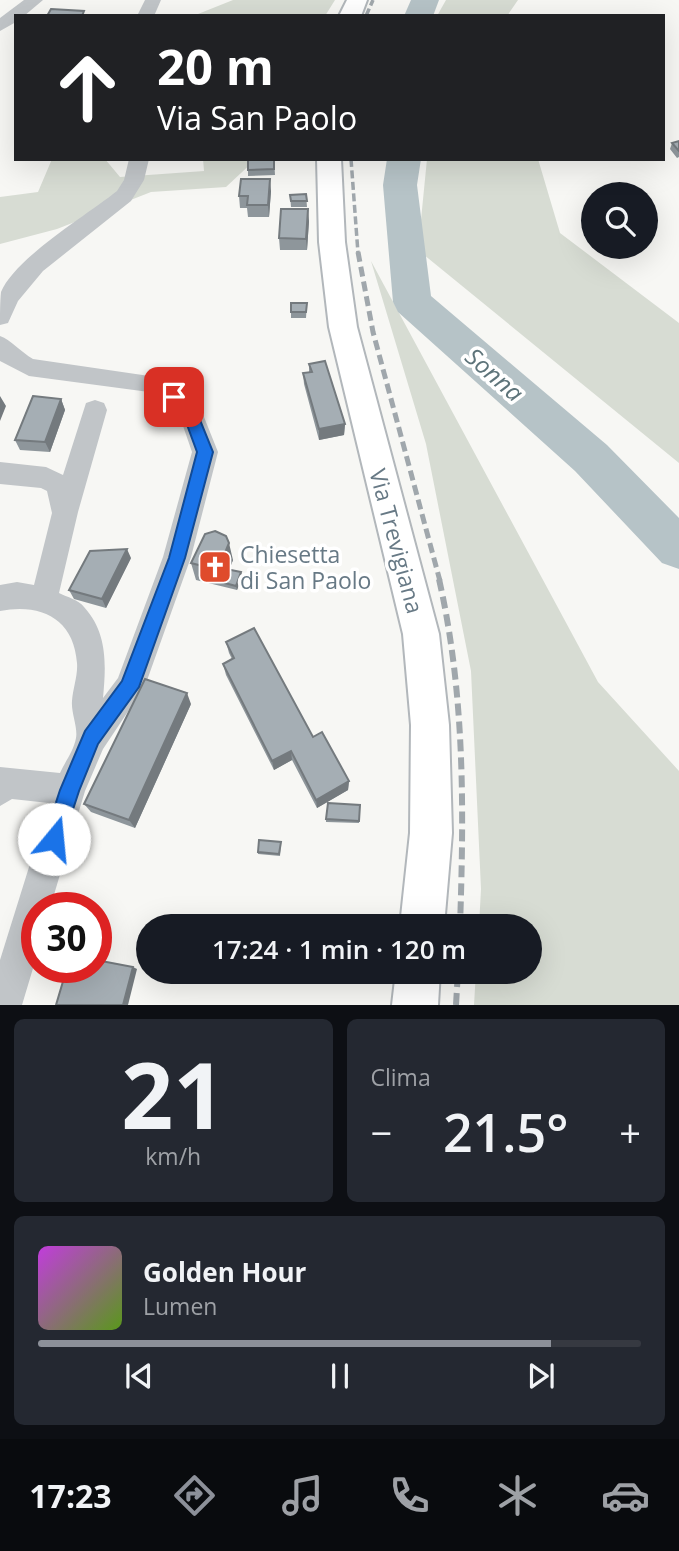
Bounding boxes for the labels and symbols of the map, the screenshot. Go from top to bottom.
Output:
water label: Sonna [459,340,531,409]
pin [144,367,204,427]
street label: Via Trevigiana [362,465,432,617]
place label: Chiesetta di San Paolo [240,538,371,596]
church icon: Chiesetta di San Paolo [196,548,234,586]
position arrow [17,802,91,876]
speed limit sign: 30 [21,892,112,983]

